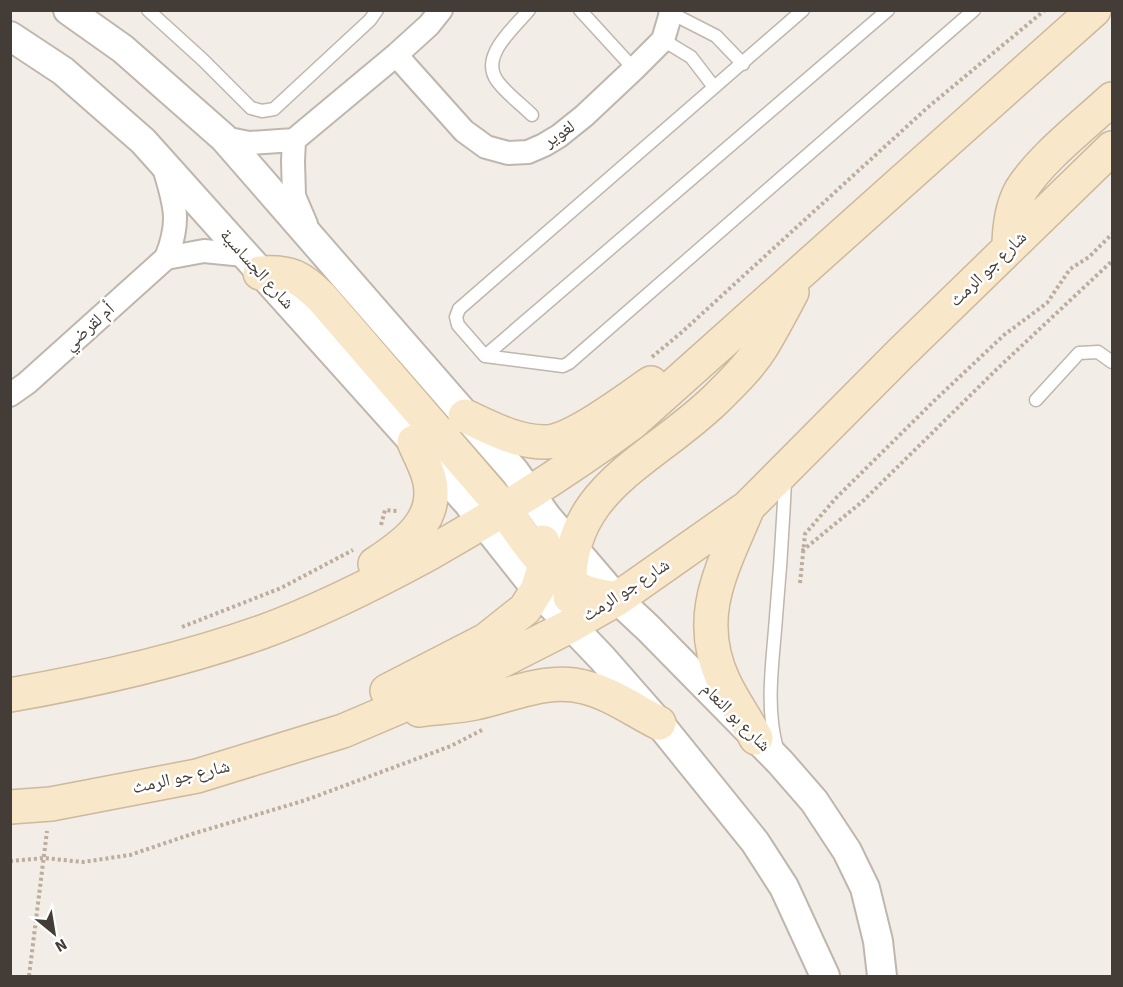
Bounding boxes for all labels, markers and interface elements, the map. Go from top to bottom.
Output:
street label: لغوير [537,114,580,154]
street label: شارع الجساسية [214,223,300,315]
street label: شارع جو الرمث [944,225,1032,313]
street label: أم لقرضي [58,297,121,358]
street label: شارع جو الرمث [577,552,675,628]
street label: شارع بو النعام [696,677,776,757]
street label: شارع جو الرمث [130,754,232,800]
north arrow [24,903,84,963]
text: N [51,933,71,957]

